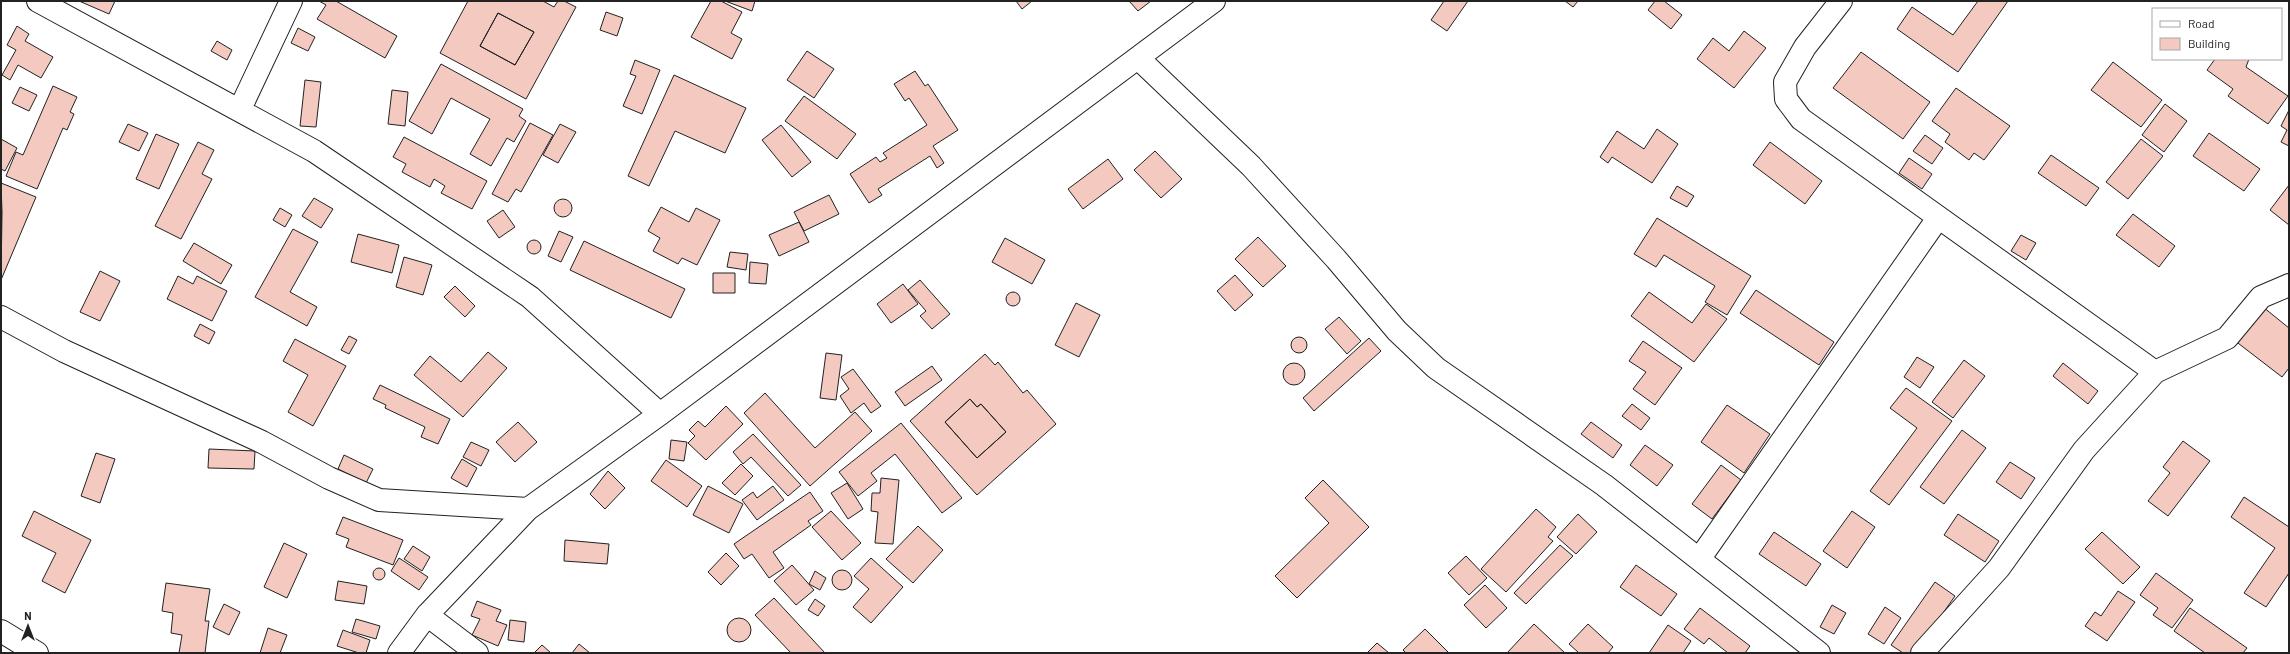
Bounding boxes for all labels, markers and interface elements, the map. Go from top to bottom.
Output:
legend [2152,8,2282,60]
text: Road [2188,16,2215,30]
text: Building [2188,36,2230,50]
north arrow [8,606,48,646]
text: N [24,609,32,622]

